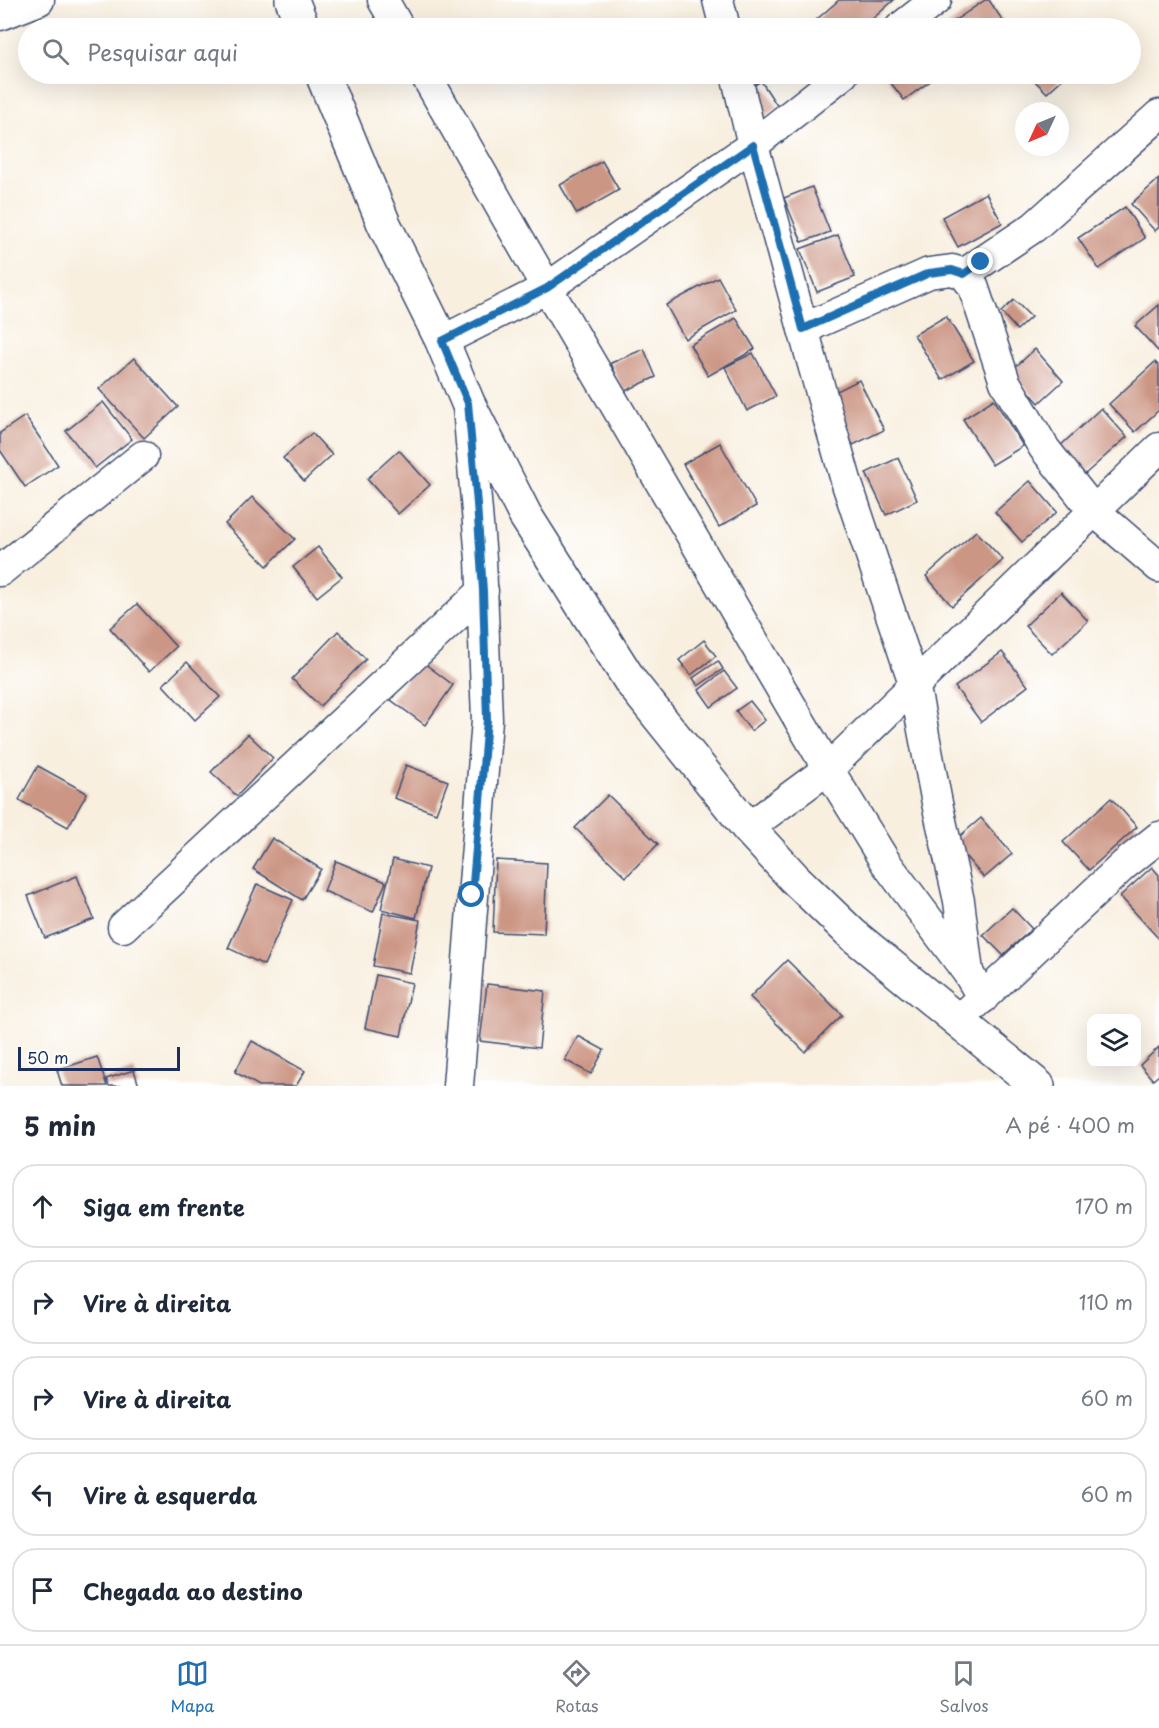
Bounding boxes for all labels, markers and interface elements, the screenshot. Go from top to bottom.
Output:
search box [18,18,1141,84]
icon: search [39,35,72,68]
text: Pesquisar aqui [87,35,238,68]
north arrow [1015,102,1069,156]
route end [967,248,993,274]
route start [458,881,484,907]
map controls [1087,1014,1141,1068]
button: layers [1087,1014,1141,1068]
scale bar [18,1044,180,1072]
text: 50 m [27,1045,68,1069]
text: 5 min [24,1106,96,1145]
text: A pé · 400 m [1005,1110,1135,1140]
icon: ahead [26,1190,59,1223]
text: Siga em frente [83,1190,245,1223]
text: 170 m [1075,1191,1133,1221]
icon: right [26,1286,59,1319]
text: Vire à direita [83,1286,231,1319]
text: 110 m [1079,1287,1133,1317]
icon: right [26,1382,59,1415]
text: Vire à direita [83,1382,231,1415]
text: 60 m [1081,1383,1133,1413]
icon: left [26,1478,59,1511]
text: Vire à esquerda [83,1478,257,1511]
text: 60 m [1081,1479,1133,1509]
icon: arrive [26,1574,59,1607]
text: Chegada ao destino [83,1574,303,1607]
tab: Mapa [170,1657,214,1717]
tab: Rotas [555,1657,599,1717]
tab: Salvos [939,1657,989,1717]

